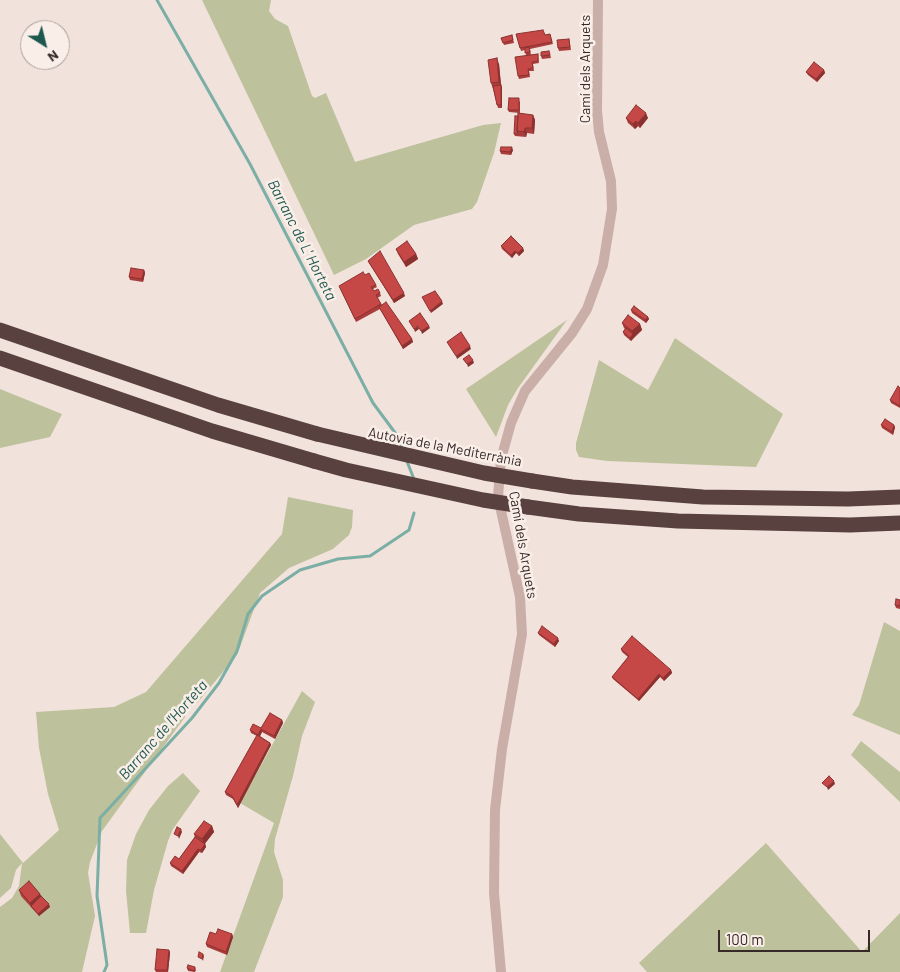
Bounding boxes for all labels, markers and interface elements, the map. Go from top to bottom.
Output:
street label: Camí dels Arquets [577,15,593,123]
north arrow [20,20,70,70]
text: N [45,47,62,66]
water label: Barranc de L' Horteta [264,177,340,303]
street label: Autovia de la Mediterrània [367,424,523,470]
street label: Camí dels Arquets [505,490,541,600]
water label: Barranc de l'Horteta [115,677,211,783]
scale bar [720,920,872,952]
text: 100 m [726,930,764,948]

